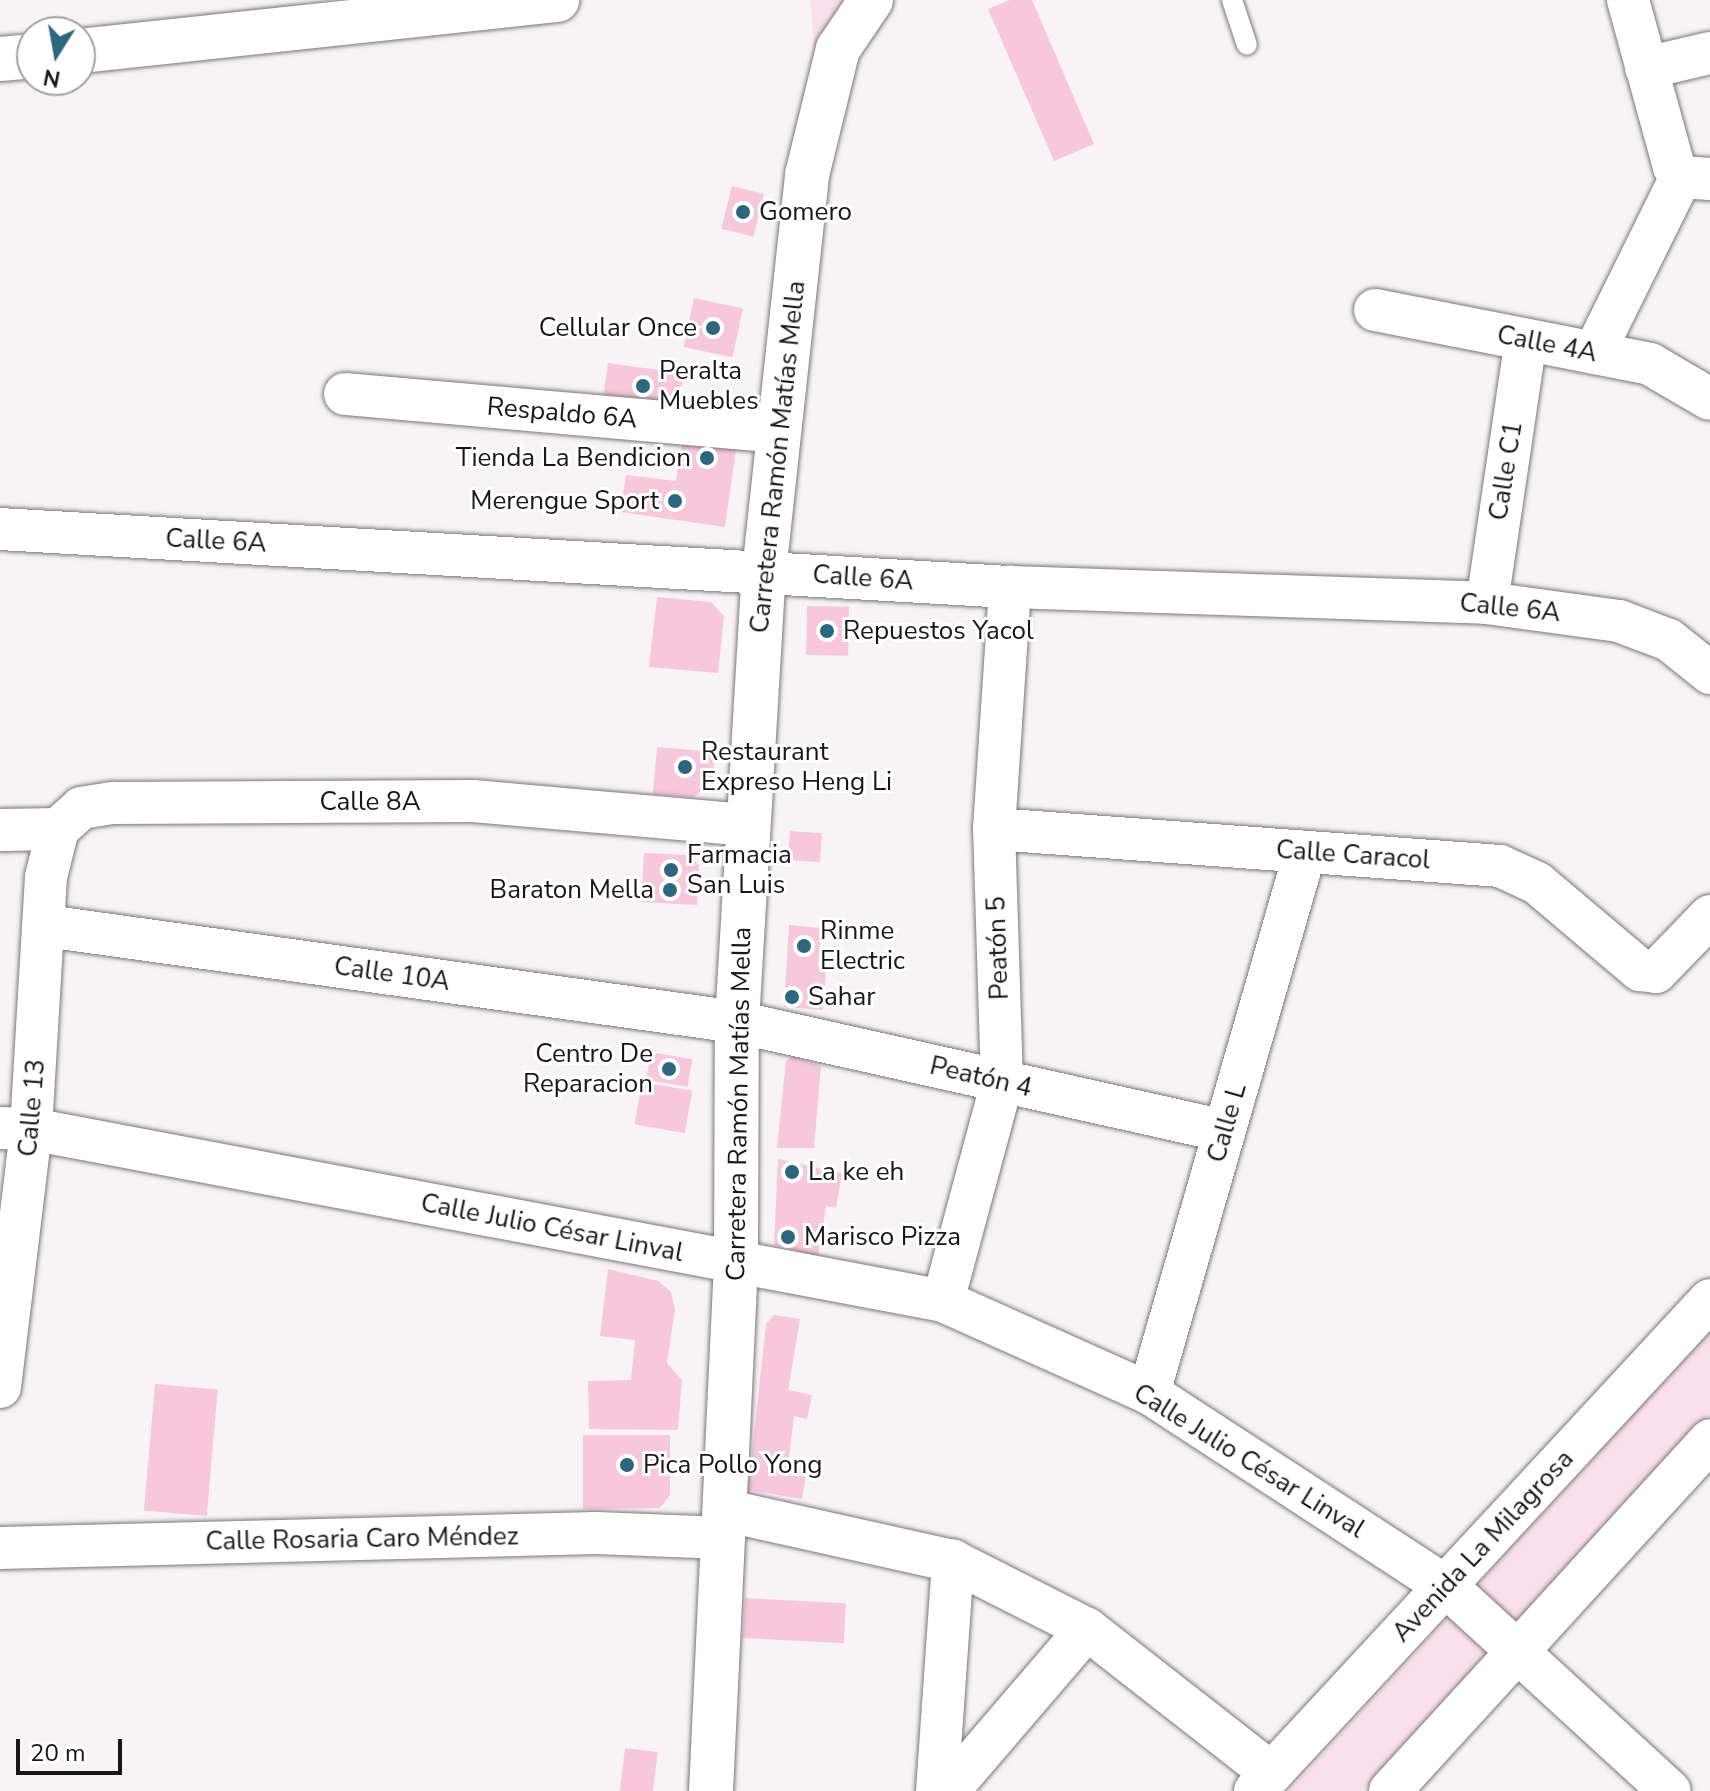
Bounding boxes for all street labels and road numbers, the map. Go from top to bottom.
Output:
street label: Carretera Ramón Matías Mella [744,279,812,635]
street label: Calle 4A [1494,319,1600,369]
street label: Respaldo 6A [486,391,638,435]
street label: Calle C1 [1483,419,1529,523]
street label: Calle 6A [165,523,267,559]
street label: Calle 6A [811,559,915,597]
street label: Calle 6A [1458,587,1562,629]
street label: Calle 8A [319,786,421,818]
street label: Calle Caracol [1275,834,1431,876]
street label: Peatón 5 [981,896,1015,1000]
street label: Carretera Ramón Matías Mella [720,927,758,1281]
street label: Calle 10A [332,950,452,998]
street label: Peatón 4 [927,1050,1035,1104]
street label: Calle 13 [12,1058,52,1158]
street label: Calle L [1201,1080,1253,1166]
street label: Calle Julio César Linval [418,1187,686,1269]
street label: Calle Julio César Linval [1128,1377,1370,1545]
street label: Avenida La Milagrosa [1386,1444,1580,1648]
street label: Calle Rosaria Caro Méndez [205,1521,519,1557]

